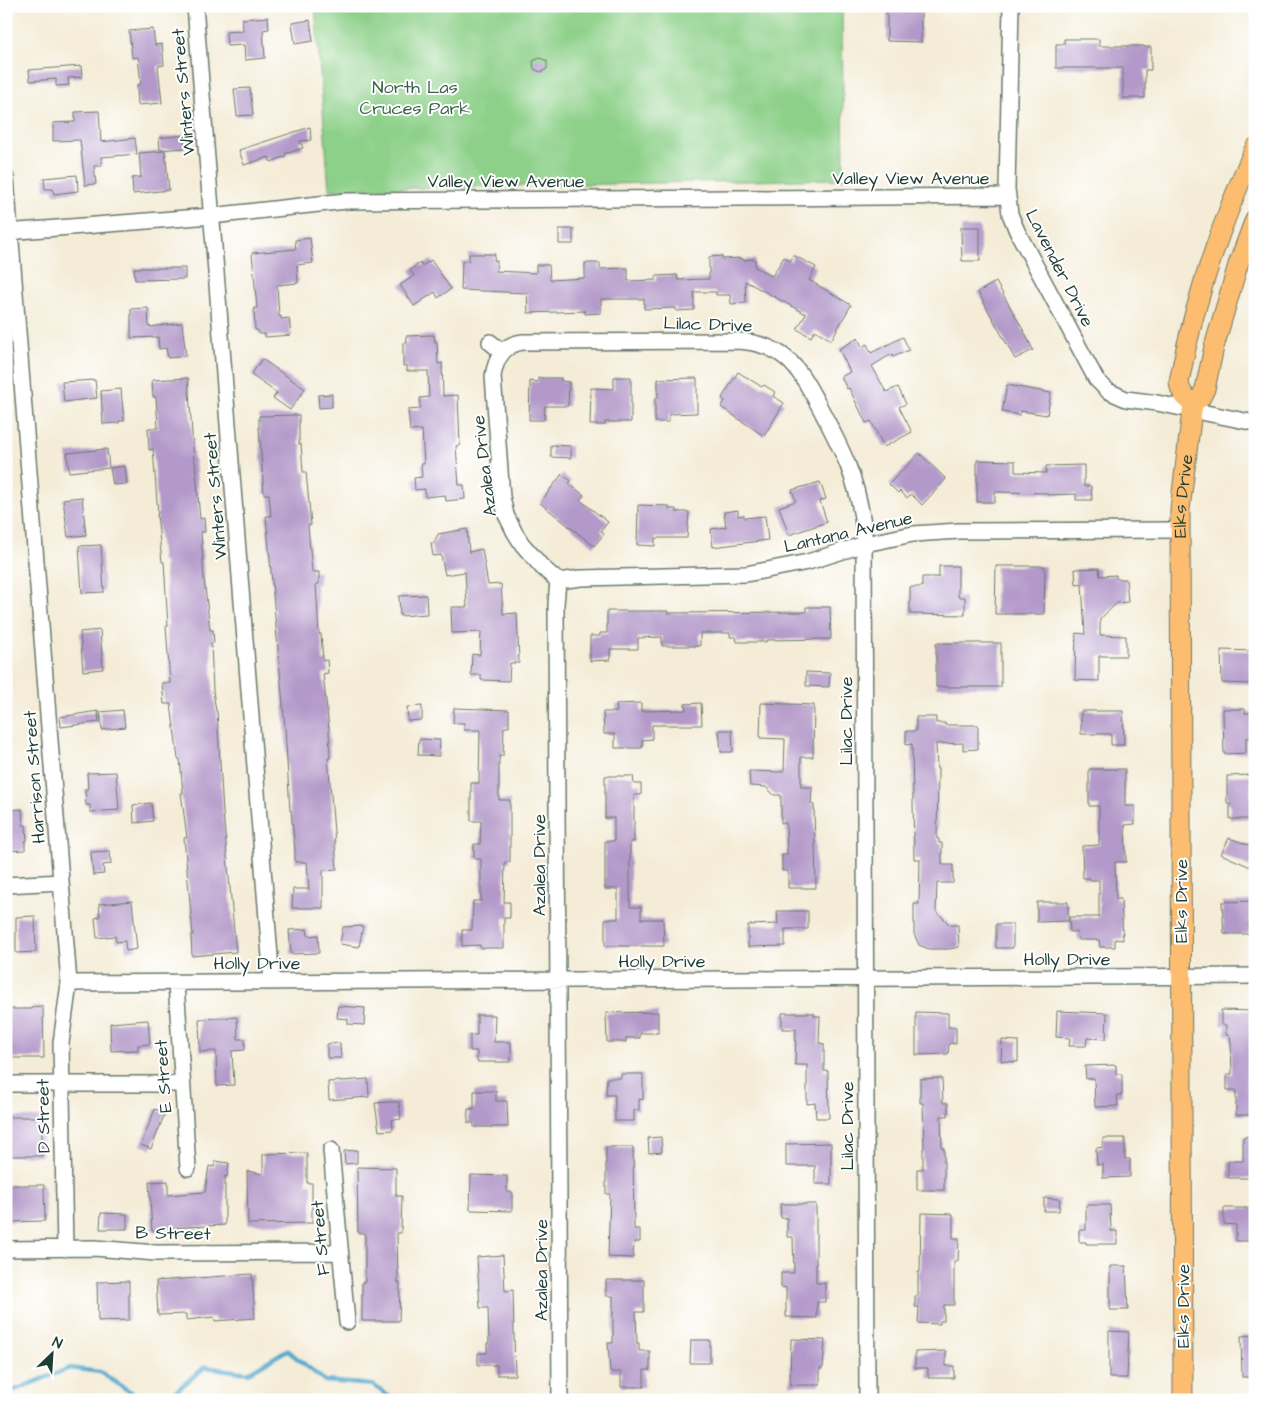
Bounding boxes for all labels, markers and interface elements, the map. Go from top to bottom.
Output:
street label: Winters Street [165,27,202,156]
park label: North Las Cruces Park [360,75,470,121]
street label: Valley View Avenue [833,166,990,192]
street label: Valley View Avenue [428,169,585,195]
street label: Lavender Drive [1019,205,1100,332]
street label: Lilac Drive [663,310,753,339]
street label: Azalea Drive [466,414,503,518]
street label: Winters Street [197,431,234,560]
street label: Elks Drive [1168,453,1200,538]
street label: Lantana Avenue [782,506,915,559]
street label: Lilac Drive [834,676,859,766]
street label: Harrison Street [17,709,52,844]
street label: Azalea Drive [527,814,552,916]
street label: Elks Drive [1169,859,1194,943]
street label: Holly Drive [1023,947,1111,973]
street label: Holly Drive [618,949,706,975]
street label: Holly Drive [213,951,301,977]
street label: E Street [148,1038,179,1113]
street label: D Street [30,1078,57,1153]
street label: Lilac Drive [835,1081,860,1171]
street label: F Street [305,1199,336,1277]
street label: Azalea Drive [529,1219,554,1321]
street label: B Street [135,1220,212,1247]
street label: Elks Drive [1171,1264,1196,1348]
north arrow [28,1328,78,1378]
text: N [49,1332,65,1354]

